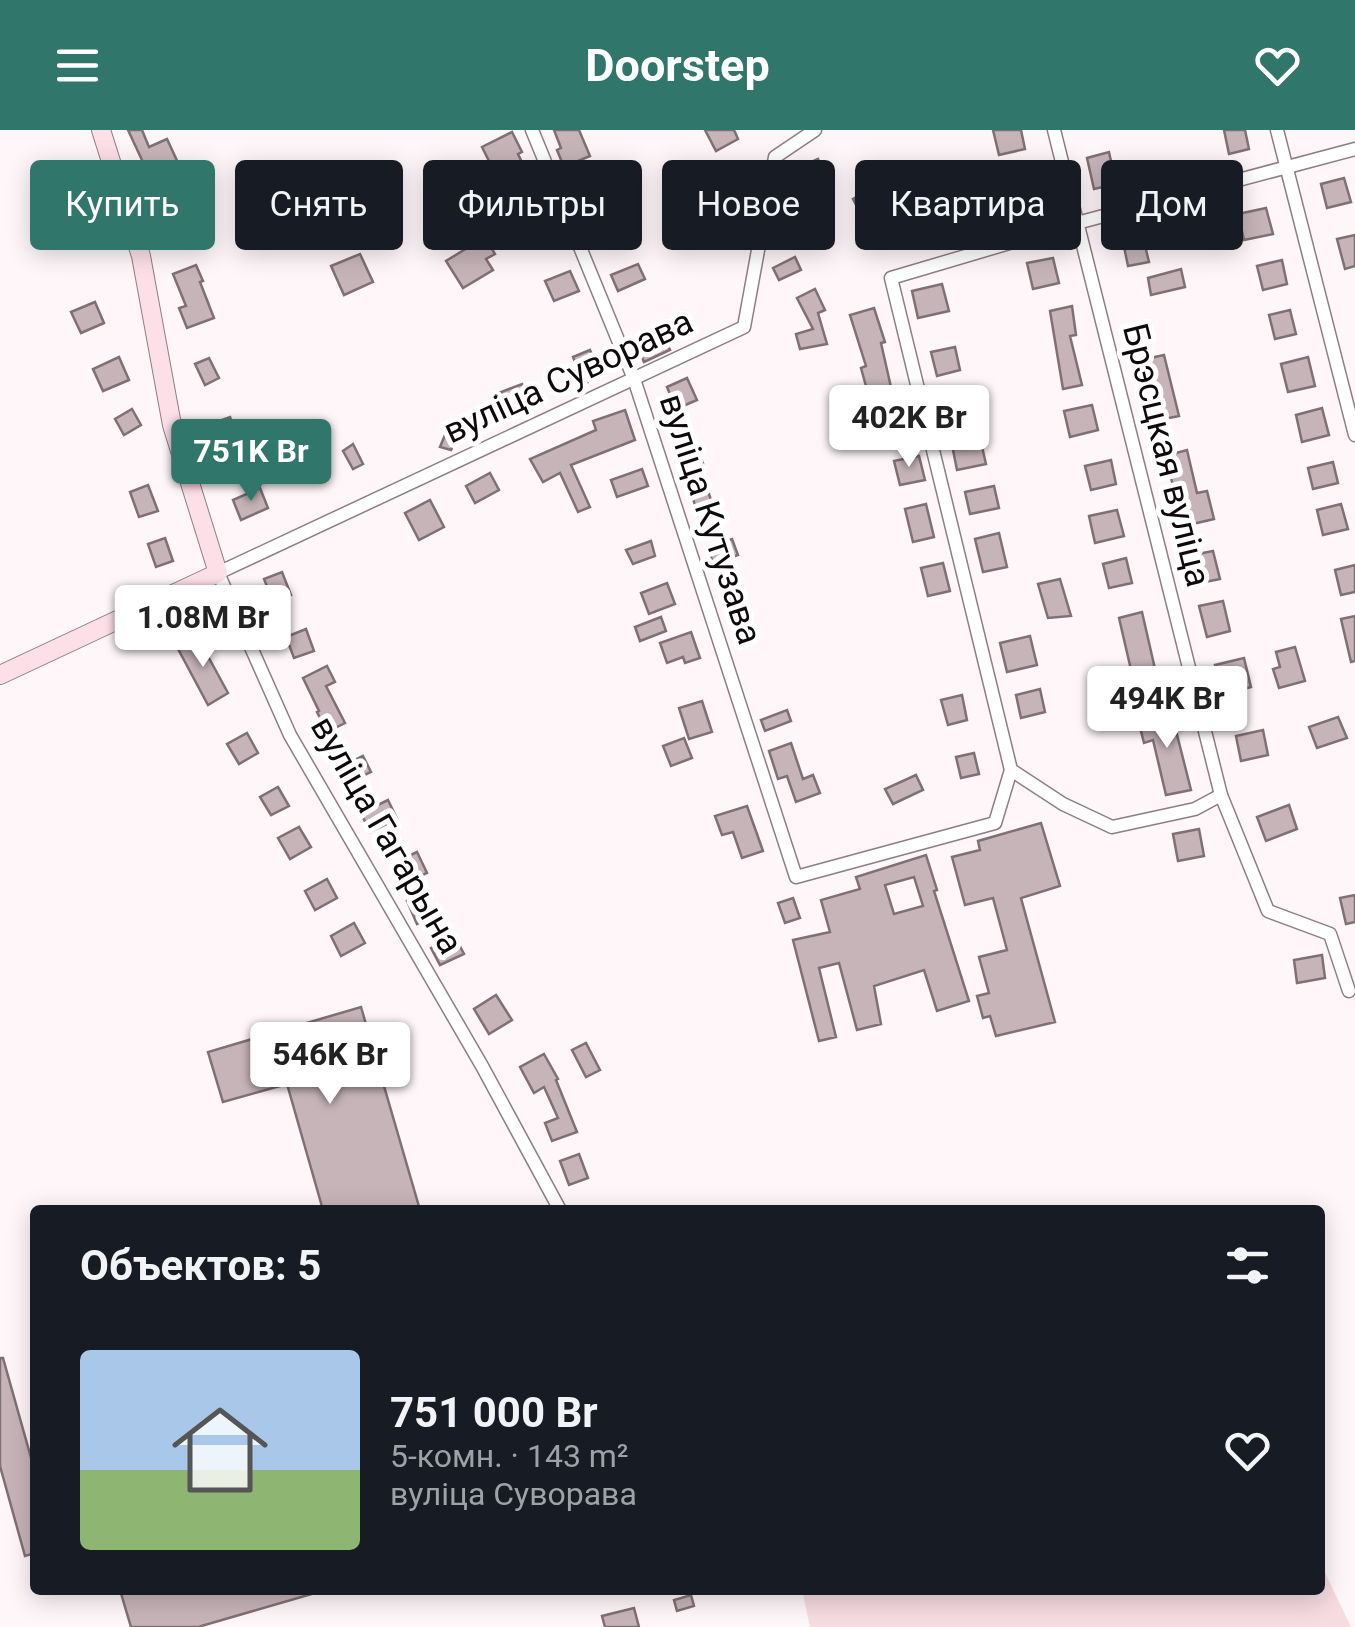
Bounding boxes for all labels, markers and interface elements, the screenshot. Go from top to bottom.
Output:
icon: menu [50,38,105,93]
icon: heart [1250,38,1305,93]
text: Doorstep [585,39,770,92]
chip: Купить [30,160,215,250]
chip: Снять [235,160,403,250]
chip: Фильтры [423,160,642,250]
chip: Новое [662,160,835,250]
chip: Квартира [855,160,1081,250]
chip: Дом [1101,160,1243,250]
street label: вуліца Суворава [437,301,699,452]
street label: Брэсцкая вуліца [1114,319,1219,591]
pin: 402K Br [817,385,1001,470]
street label: вуліца Кутузава [651,389,770,649]
text: 402K Br [851,398,967,436]
pin: 751K Br [159,419,343,504]
text: 751K Br [193,432,309,470]
pin: 1.08M Br [100,585,306,670]
text: 1.08M Br [137,598,269,636]
pin: 494K Br [1075,666,1259,751]
text: 494K Br [1109,679,1225,717]
street label: вуліца Гагарына [302,709,471,961]
pin: 546K Br [238,1022,422,1107]
text: 546K Br [272,1035,388,1073]
icon: filters [1220,1238,1275,1293]
text: Объектов: 5 [80,1241,321,1290]
text: 751 000 Br [390,1388,598,1437]
icon: home [160,1390,280,1510]
icon: heart [1220,1423,1275,1478]
text: 5-комн. · 143 m² [390,1437,629,1475]
text: вуліца Суворава [390,1475,637,1513]

